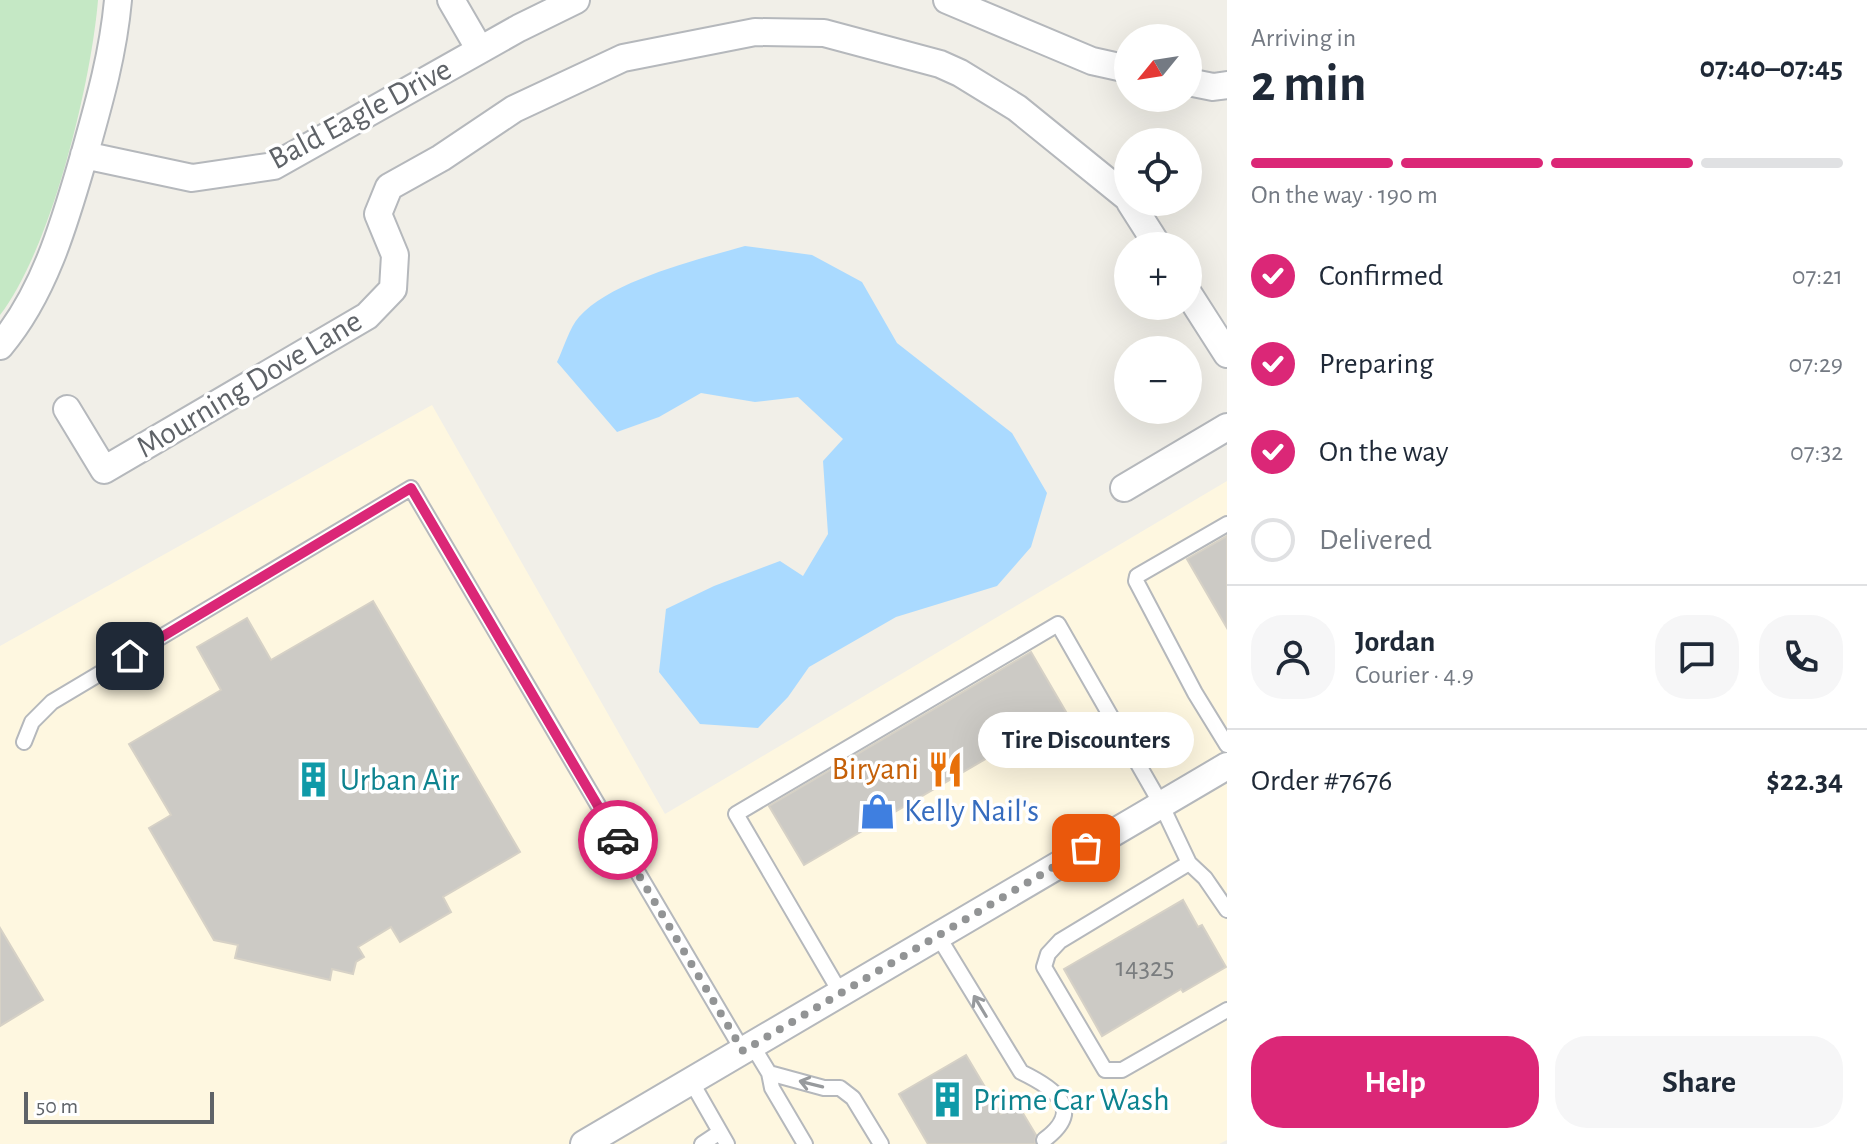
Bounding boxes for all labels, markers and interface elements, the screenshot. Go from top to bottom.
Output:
north arrow [1114,24,1202,112]
map controls [1114,24,1202,424]
text: Arriving in [1251,25,1356,51]
street label: Bald Eagle Drive [264,53,456,175]
text: 07:40–07:45 [1699,53,1843,83]
text: 2 min [1251,58,1366,110]
button: locate [1114,128,1202,216]
text: On the way · 190 m [1251,182,1438,208]
button: + [1114,232,1202,320]
icon: check [1251,254,1295,298]
text: Confirmed [1319,261,1443,291]
text: 07:21 [1792,263,1843,289]
street label: Mourning Dove Lane [131,304,367,464]
button: − [1114,336,1202,424]
icon: check [1251,342,1295,386]
text: Preparing [1319,349,1434,379]
text: 07:29 [1788,351,1843,377]
icon: check [1251,430,1295,474]
text: On the way [1319,437,1448,467]
text: 07:32 [1790,439,1843,465]
text: Delivered [1319,525,1432,555]
button: person [1251,615,1335,699]
button: chat [1655,615,1739,699]
button: phone [1759,615,1843,699]
pin [96,622,164,690]
text: Jordan [1355,627,1435,657]
icon: home [108,634,152,678]
text: Courier · 4.9 [1355,662,1474,688]
callout: Tire Discounters [978,712,1194,768]
text: Tire Discounters [1002,727,1170,753]
restaurant icon: Biryani [926,750,964,788]
place label: Biryani [831,753,919,785]
building icon: Urban Air [295,761,333,799]
place label: Urban Air [340,764,460,796]
text: Order #7676 [1251,766,1392,796]
text: $22.34 [1766,766,1843,796]
shop icon: Kelly Nail's [859,792,897,830]
place label: Kelly Nail's [904,795,1039,827]
courier [578,800,658,880]
pin [1052,814,1120,882]
icon: car [596,818,640,862]
icon: bag [1064,826,1108,870]
house number: 14325 [1115,954,1175,982]
one-way arrow [972,995,988,1018]
button: Help [1251,1036,1539,1128]
button: Share [1555,1036,1843,1128]
one-way arrow [799,1076,825,1091]
building icon: Prime Car Wash [928,1081,966,1119]
place label: Prime Car Wash [973,1084,1170,1116]
scale bar [24,1088,214,1124]
text: 50 m [36,1095,78,1117]

